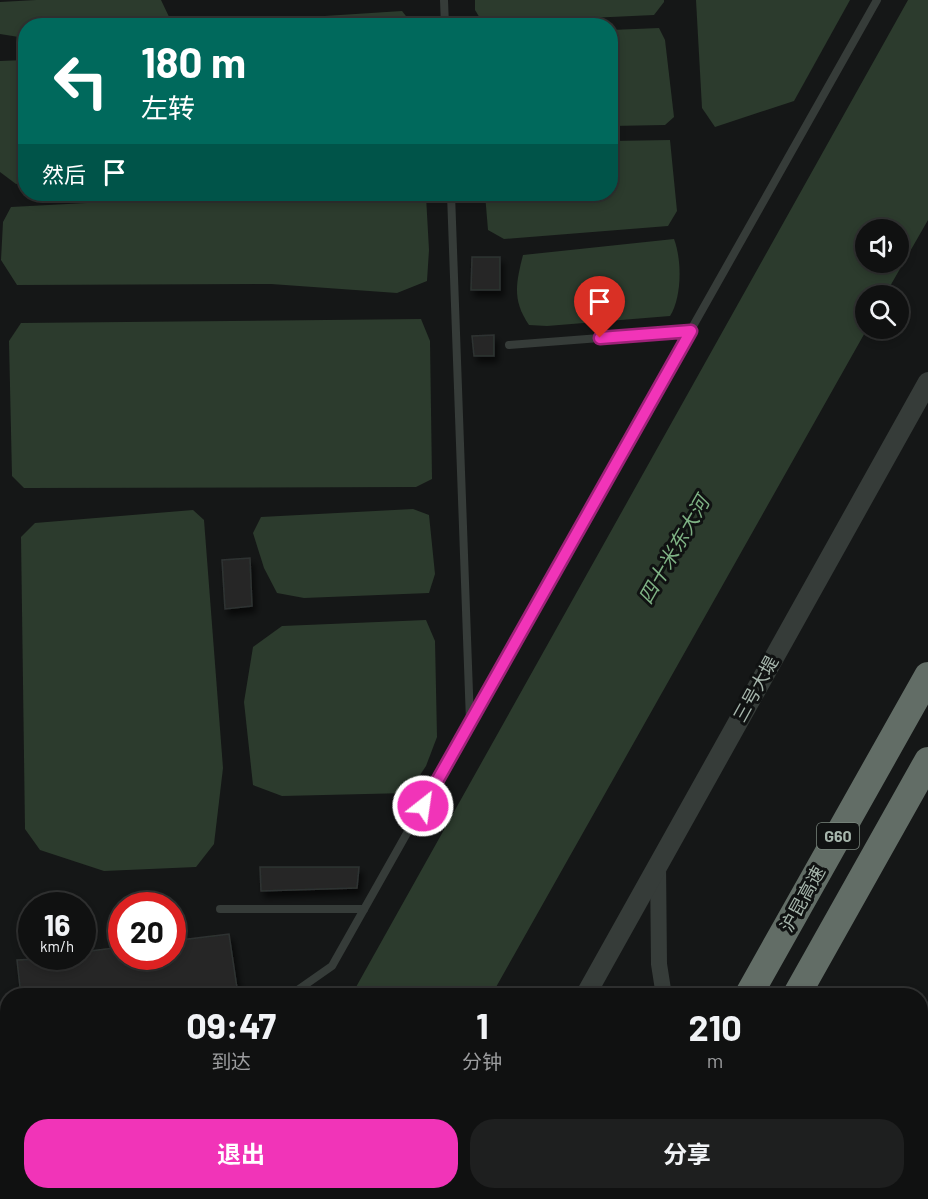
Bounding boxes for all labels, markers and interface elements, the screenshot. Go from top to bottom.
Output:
text: 180 m [141,36,246,86]
icon: left [42,42,120,120]
text: 左转 [141,91,195,123]
icon: arrive [98,156,131,189]
text: 然后 [42,161,86,187]
map controls [855,219,909,339]
button: sound [855,219,909,273]
pin [574,276,625,338]
icon: arrive [583,285,616,318]
button: search [855,285,909,339]
water label: 四十米东大河 [633,488,716,607]
street label: 三号大堤 [728,652,782,725]
position arrow [391,774,455,838]
road number: G60 [817,823,859,849]
street label: 沪昆高速 [775,862,829,935]
speed limit sign: 20 [108,892,186,970]
text: 16 [44,906,70,942]
text: km/h [40,937,74,955]
text: 09:47 [186,1003,276,1046]
text: 1 [476,1003,489,1046]
text: 210 [689,1005,742,1048]
text: m [707,1048,723,1072]
text: 到达 [211,1049,251,1073]
text: 分钟 [462,1049,502,1073]
button: 退出 [24,1119,458,1188]
button: 分享 [470,1119,904,1188]

